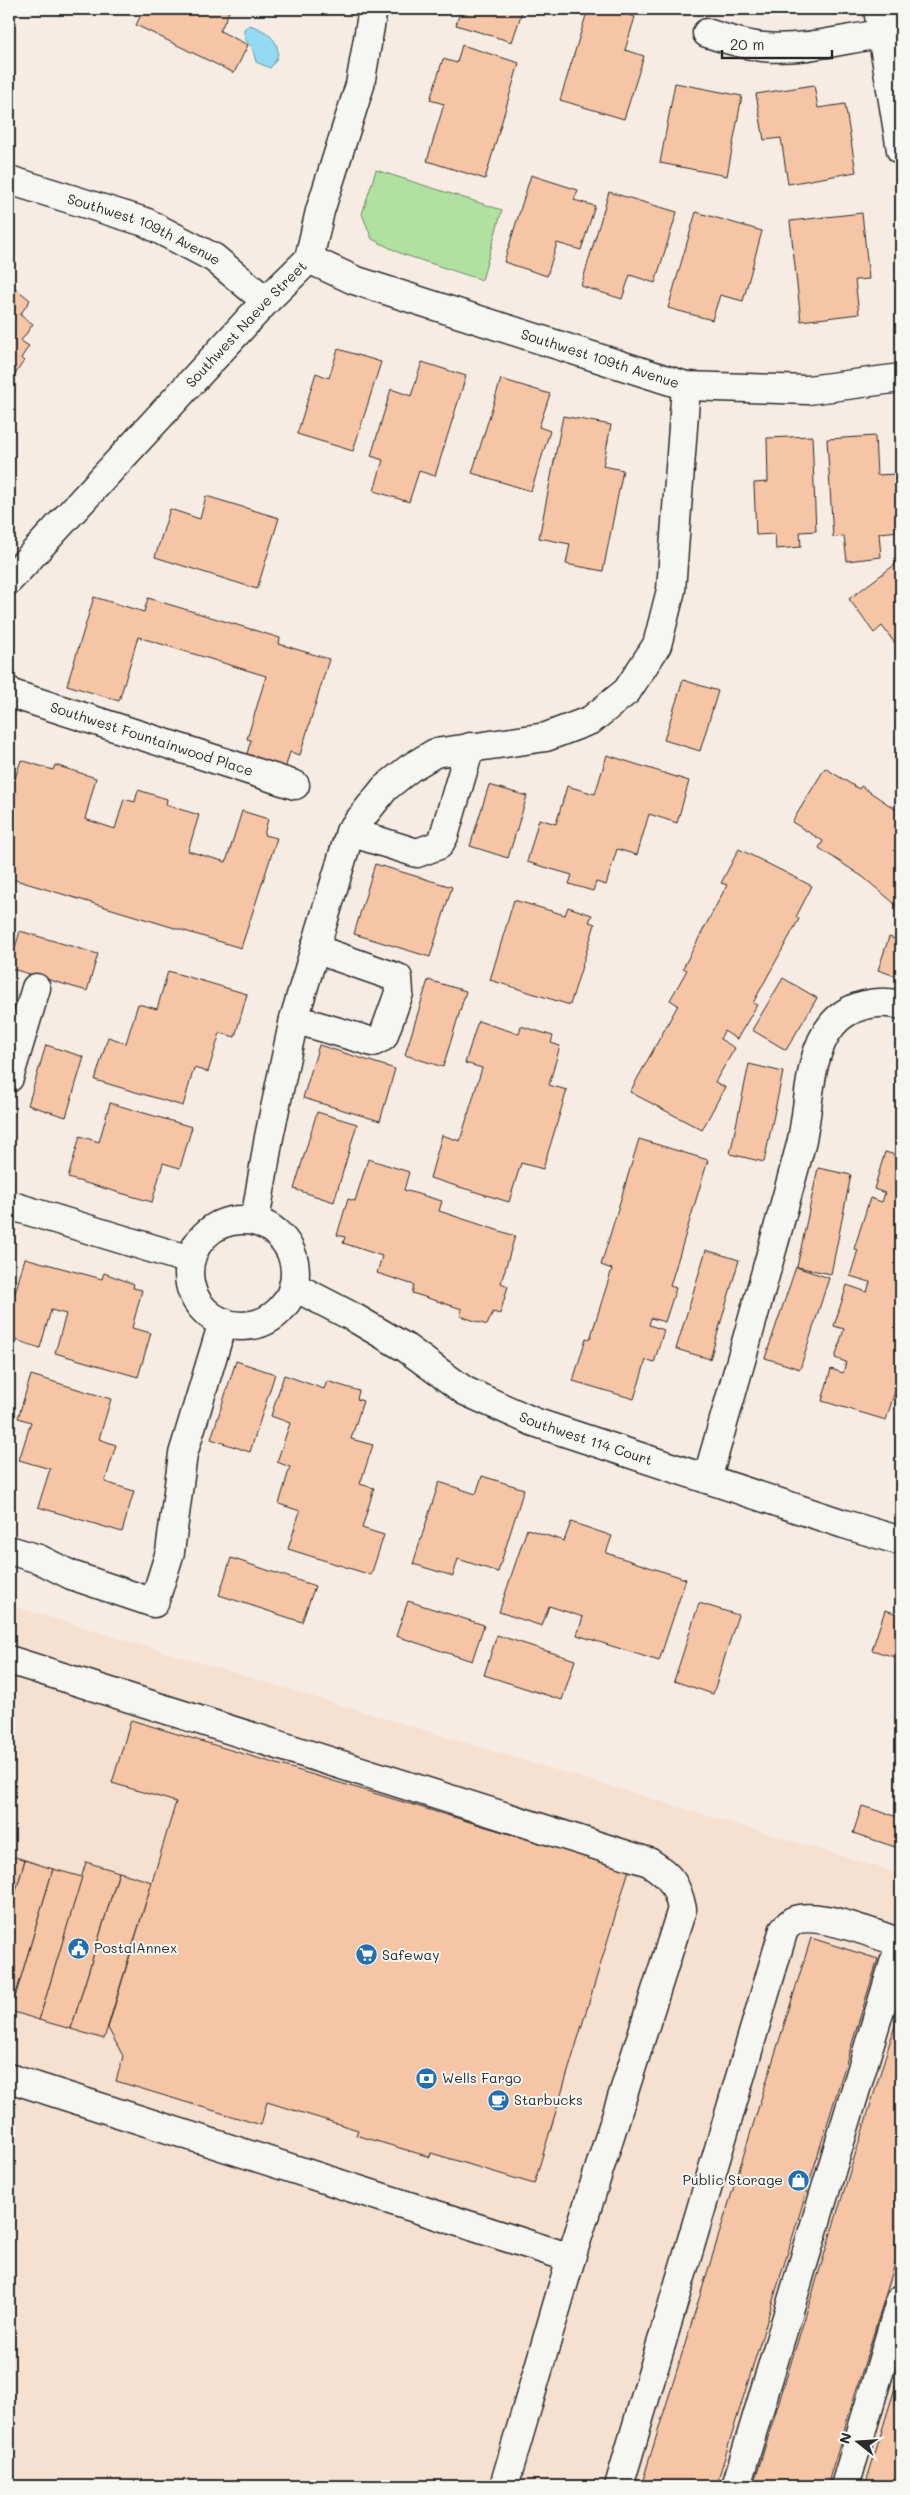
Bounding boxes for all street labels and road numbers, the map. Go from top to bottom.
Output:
street label: Southwest 109th Avenue [65,189,225,269]
street label: Southwest Naeve Street [181,256,311,391]
street label: Southwest 109th Avenue [519,324,682,392]
street label: Southwest Fountainwood Place [48,697,256,780]
street label: Southwest 114 Court [516,1407,655,1469]

